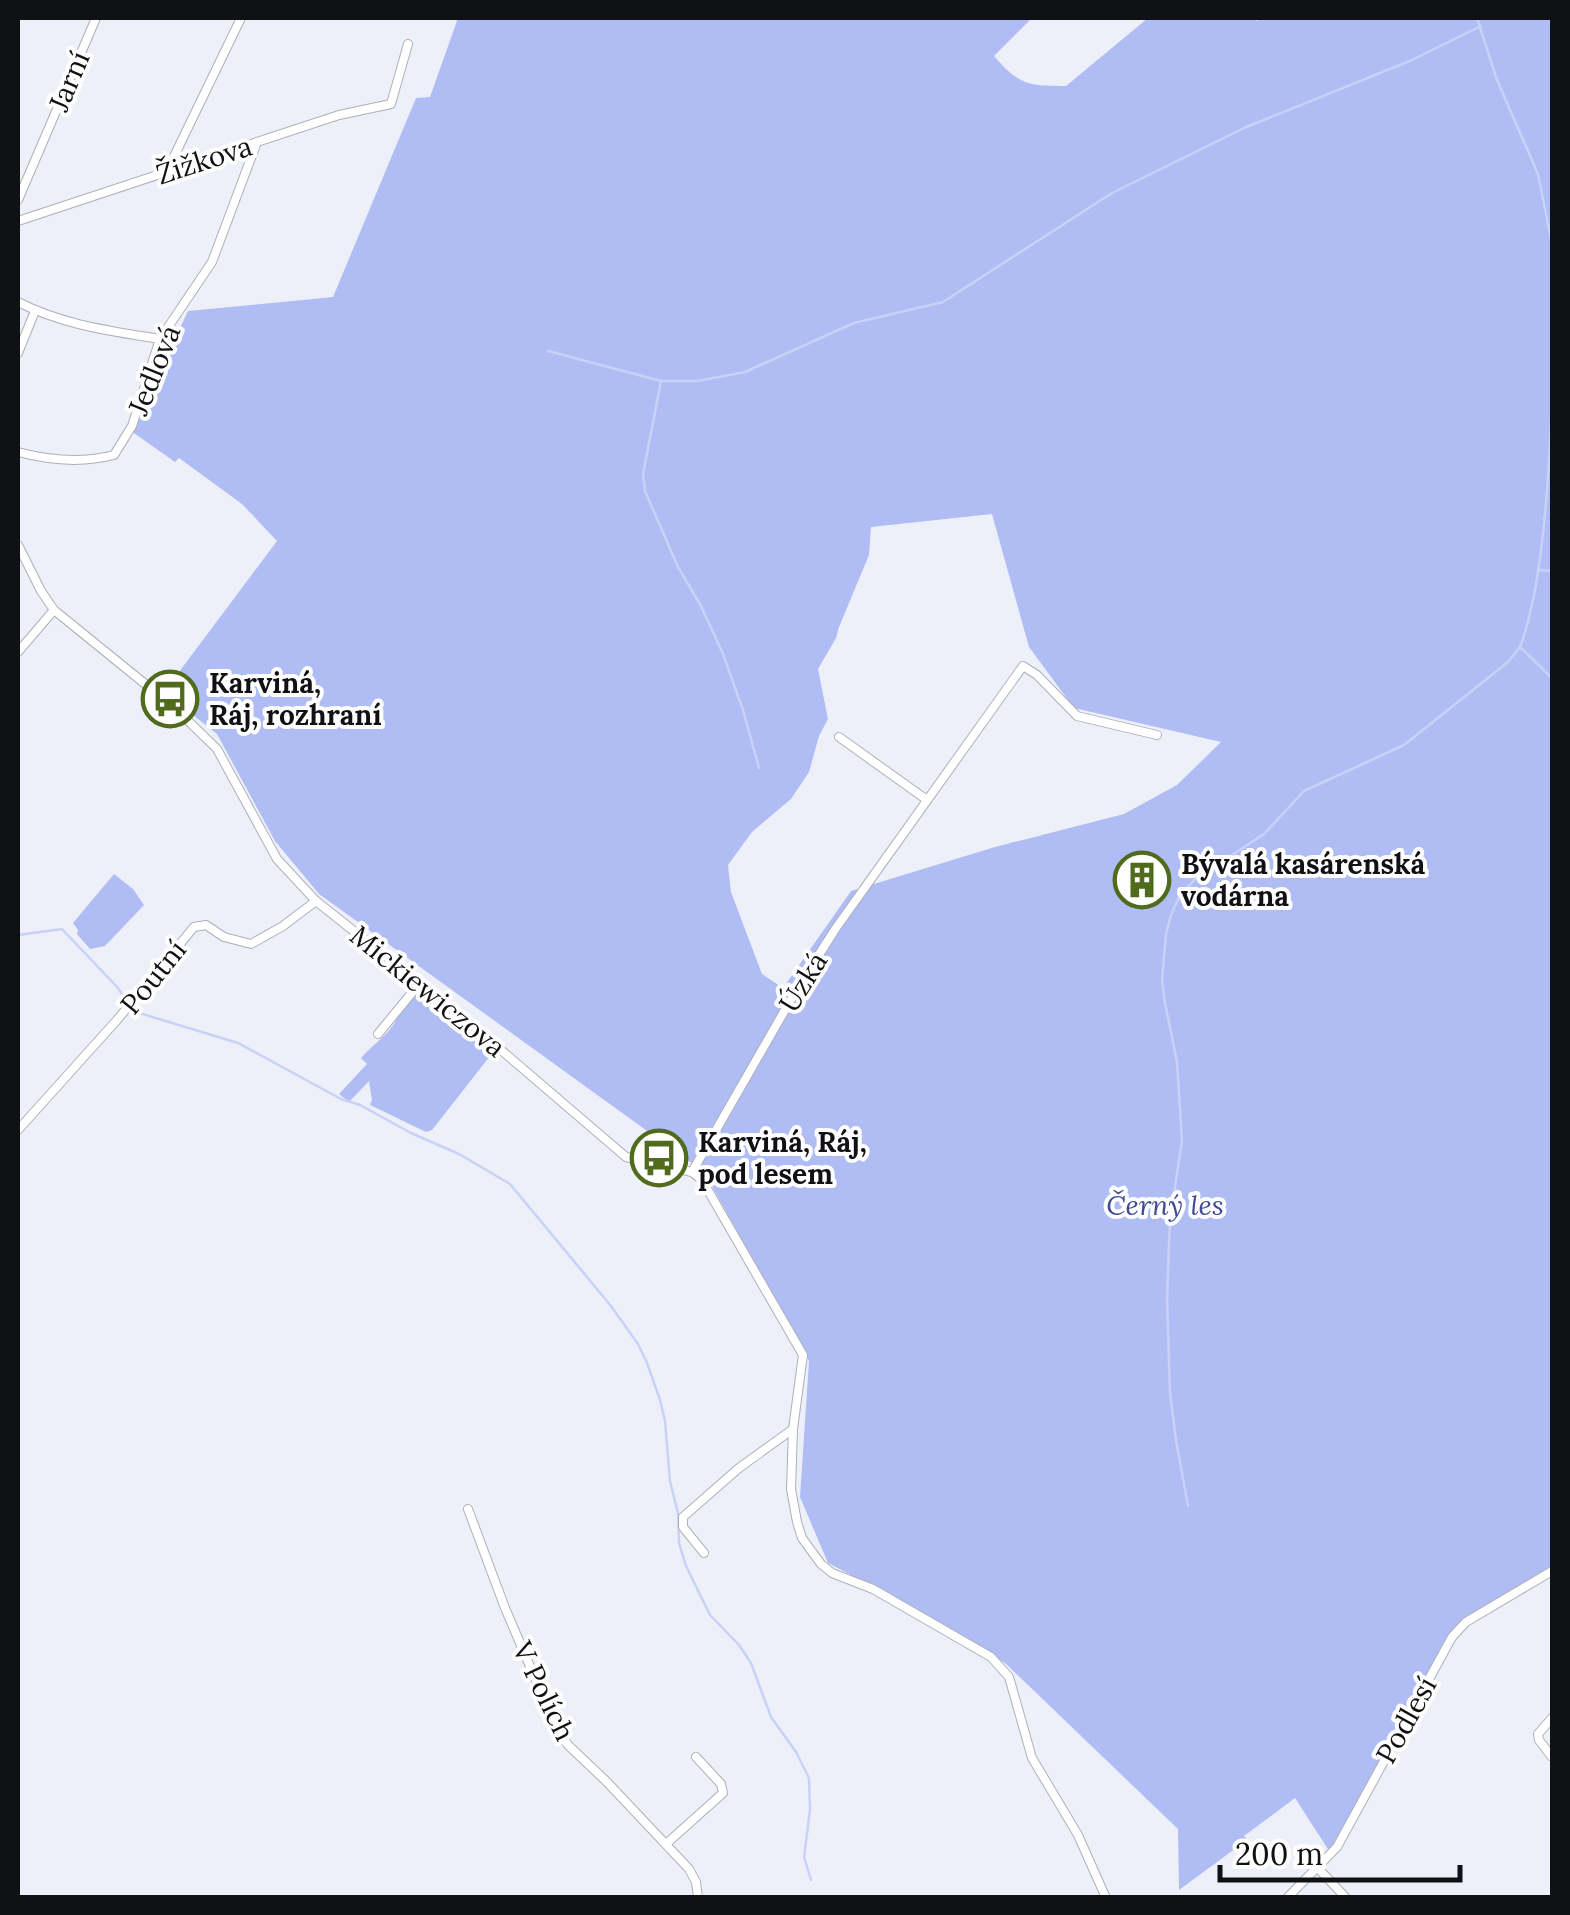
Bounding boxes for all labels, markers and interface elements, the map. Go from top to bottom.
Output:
street label: Jarní [40,46,98,117]
street label: Žižkova [152,128,256,192]
street label: Jedlová [119,320,188,421]
place label: Karviná, Ráj, rozhraní [209,665,382,733]
bus stop icon: Karviná, Ráj, rozhraní [140,669,200,729]
place label: Bývalá kasárenská vodárna [1181,846,1426,914]
building icon: Bývalá kasárenská vodárna [1112,850,1172,910]
street label: Mickiewiczova [343,917,513,1065]
street label: Poutní [112,932,194,1022]
street label: Úzká [771,945,835,1019]
place label: Karviná, Ráj, pod lesem [698,1124,867,1192]
bus stop icon: Karviná, Ráj, pod lesem [629,1128,689,1188]
park label: Černý les [1106,1187,1224,1223]
street label: V Polích [504,1635,583,1746]
street label: Podlesí [1368,1670,1444,1770]
scale bar [1220,1820,1460,1882]
text: 200 m [1235,1835,1323,1873]

